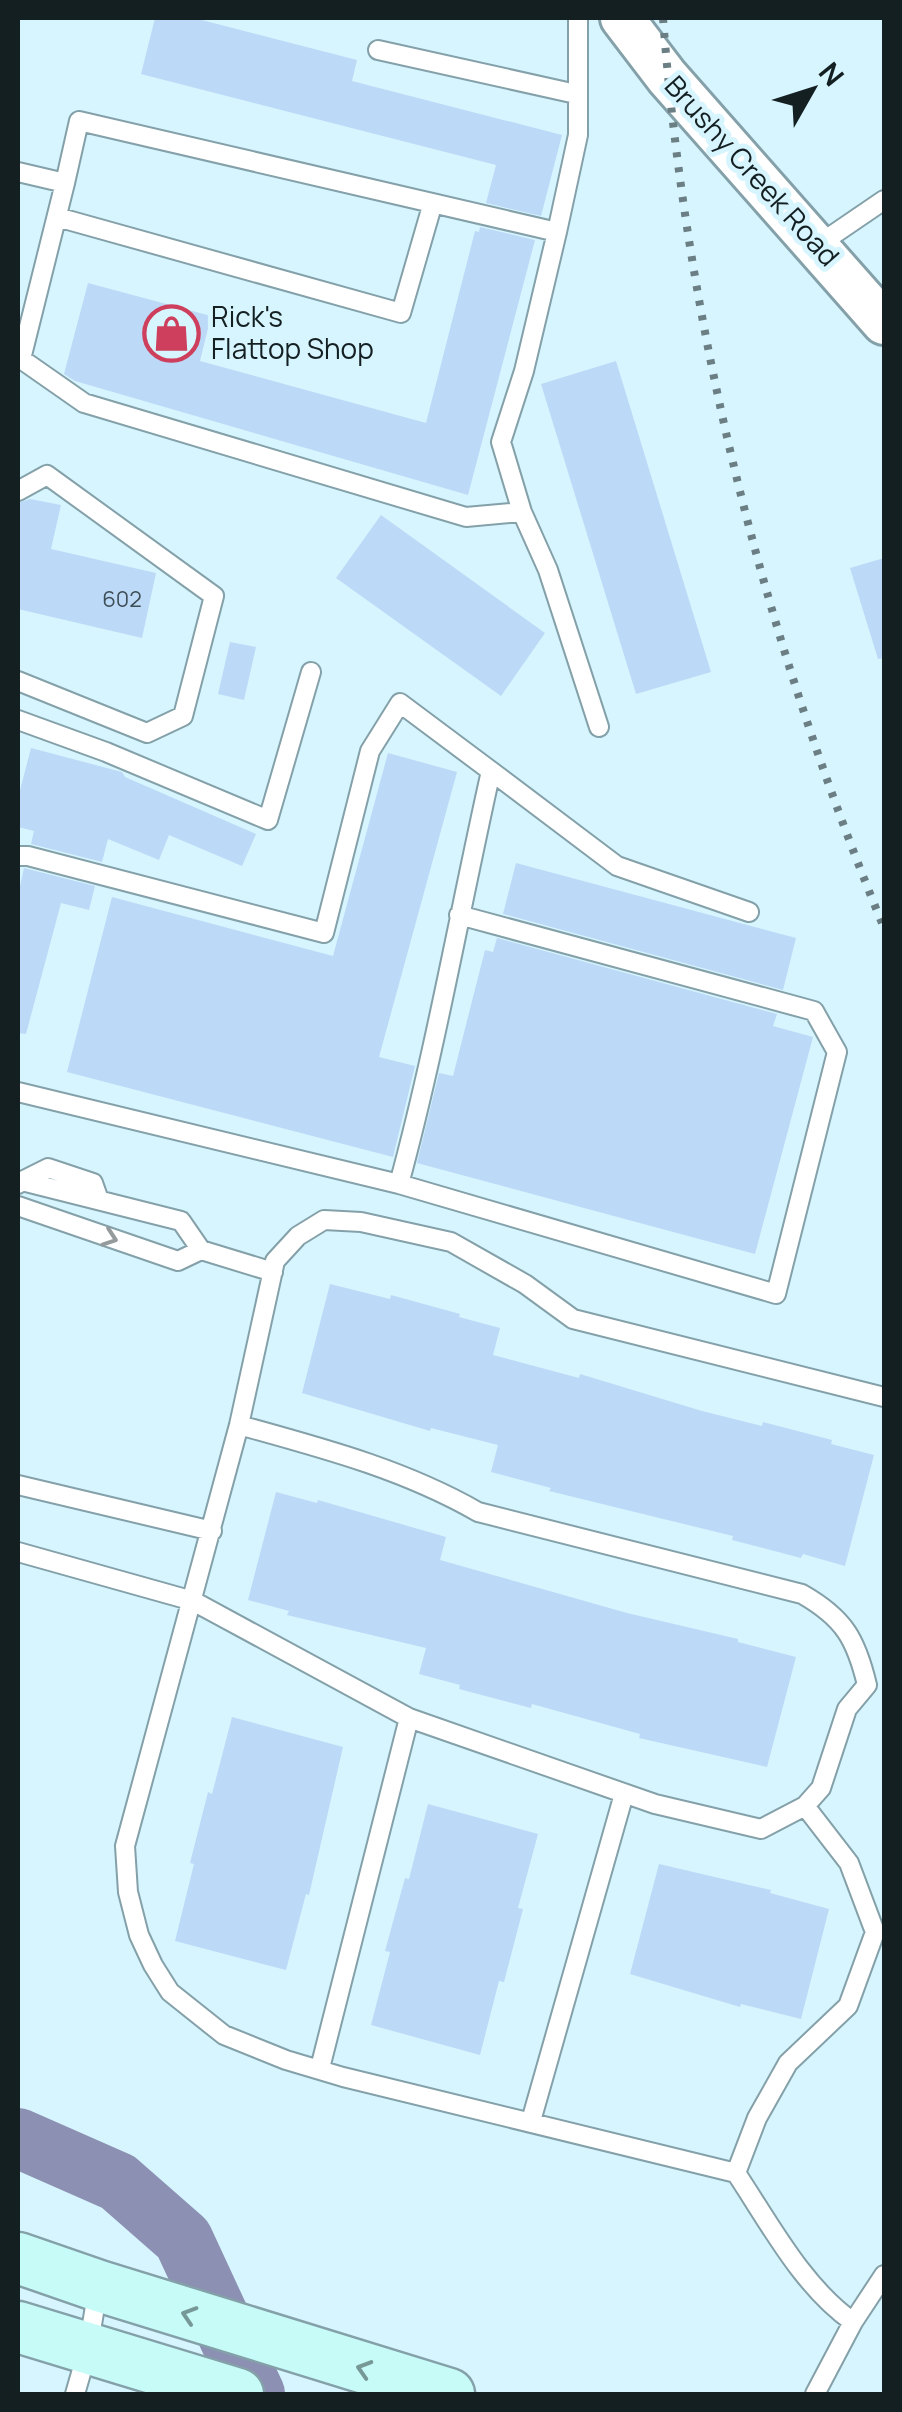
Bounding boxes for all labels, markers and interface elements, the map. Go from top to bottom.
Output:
north arrow [762,40,862,140]
text: N [811,54,853,93]
street label: Brushy Creek Road [657,67,849,274]
place label: Rick's Flattop Shop [211,297,374,367]
shop icon: Rick's Flattop Shop [142,303,202,363]
house number: 602 [102,584,142,614]
one-way arrow [100,1226,117,1246]
one-way arrow [181,2306,198,2327]
one-way arrow [356,2360,373,2381]

